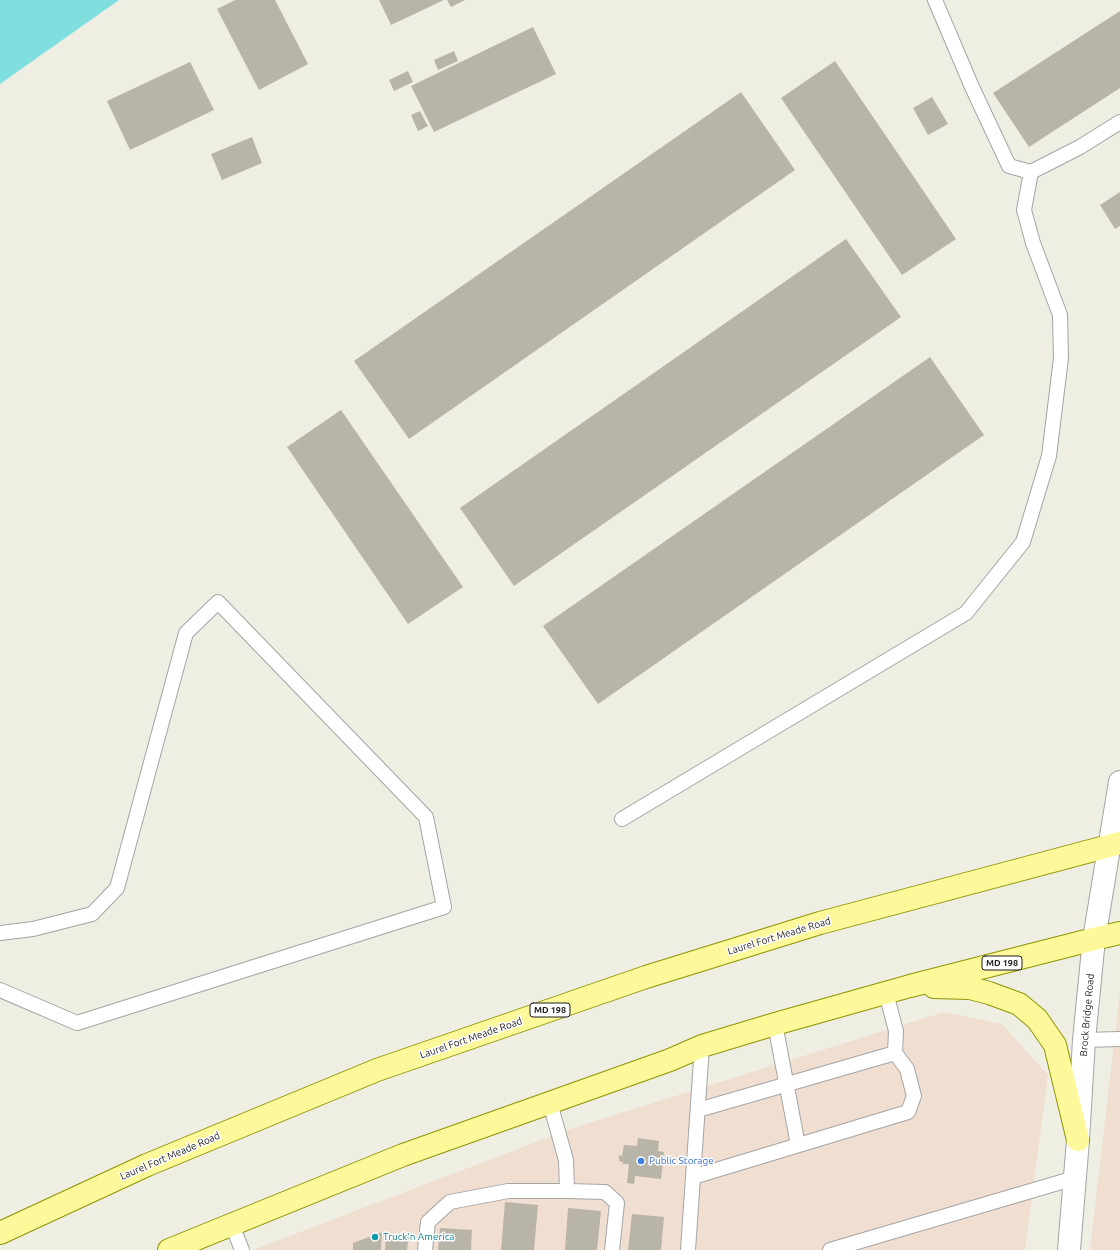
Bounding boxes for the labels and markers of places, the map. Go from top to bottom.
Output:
place label: Public Storage [649,1155,714,1167]
marker: Public Storage [636,1156,646,1166]
place label: Truck'n America [383,1231,454,1243]
marker: Truck'n America [370,1232,380,1242]

